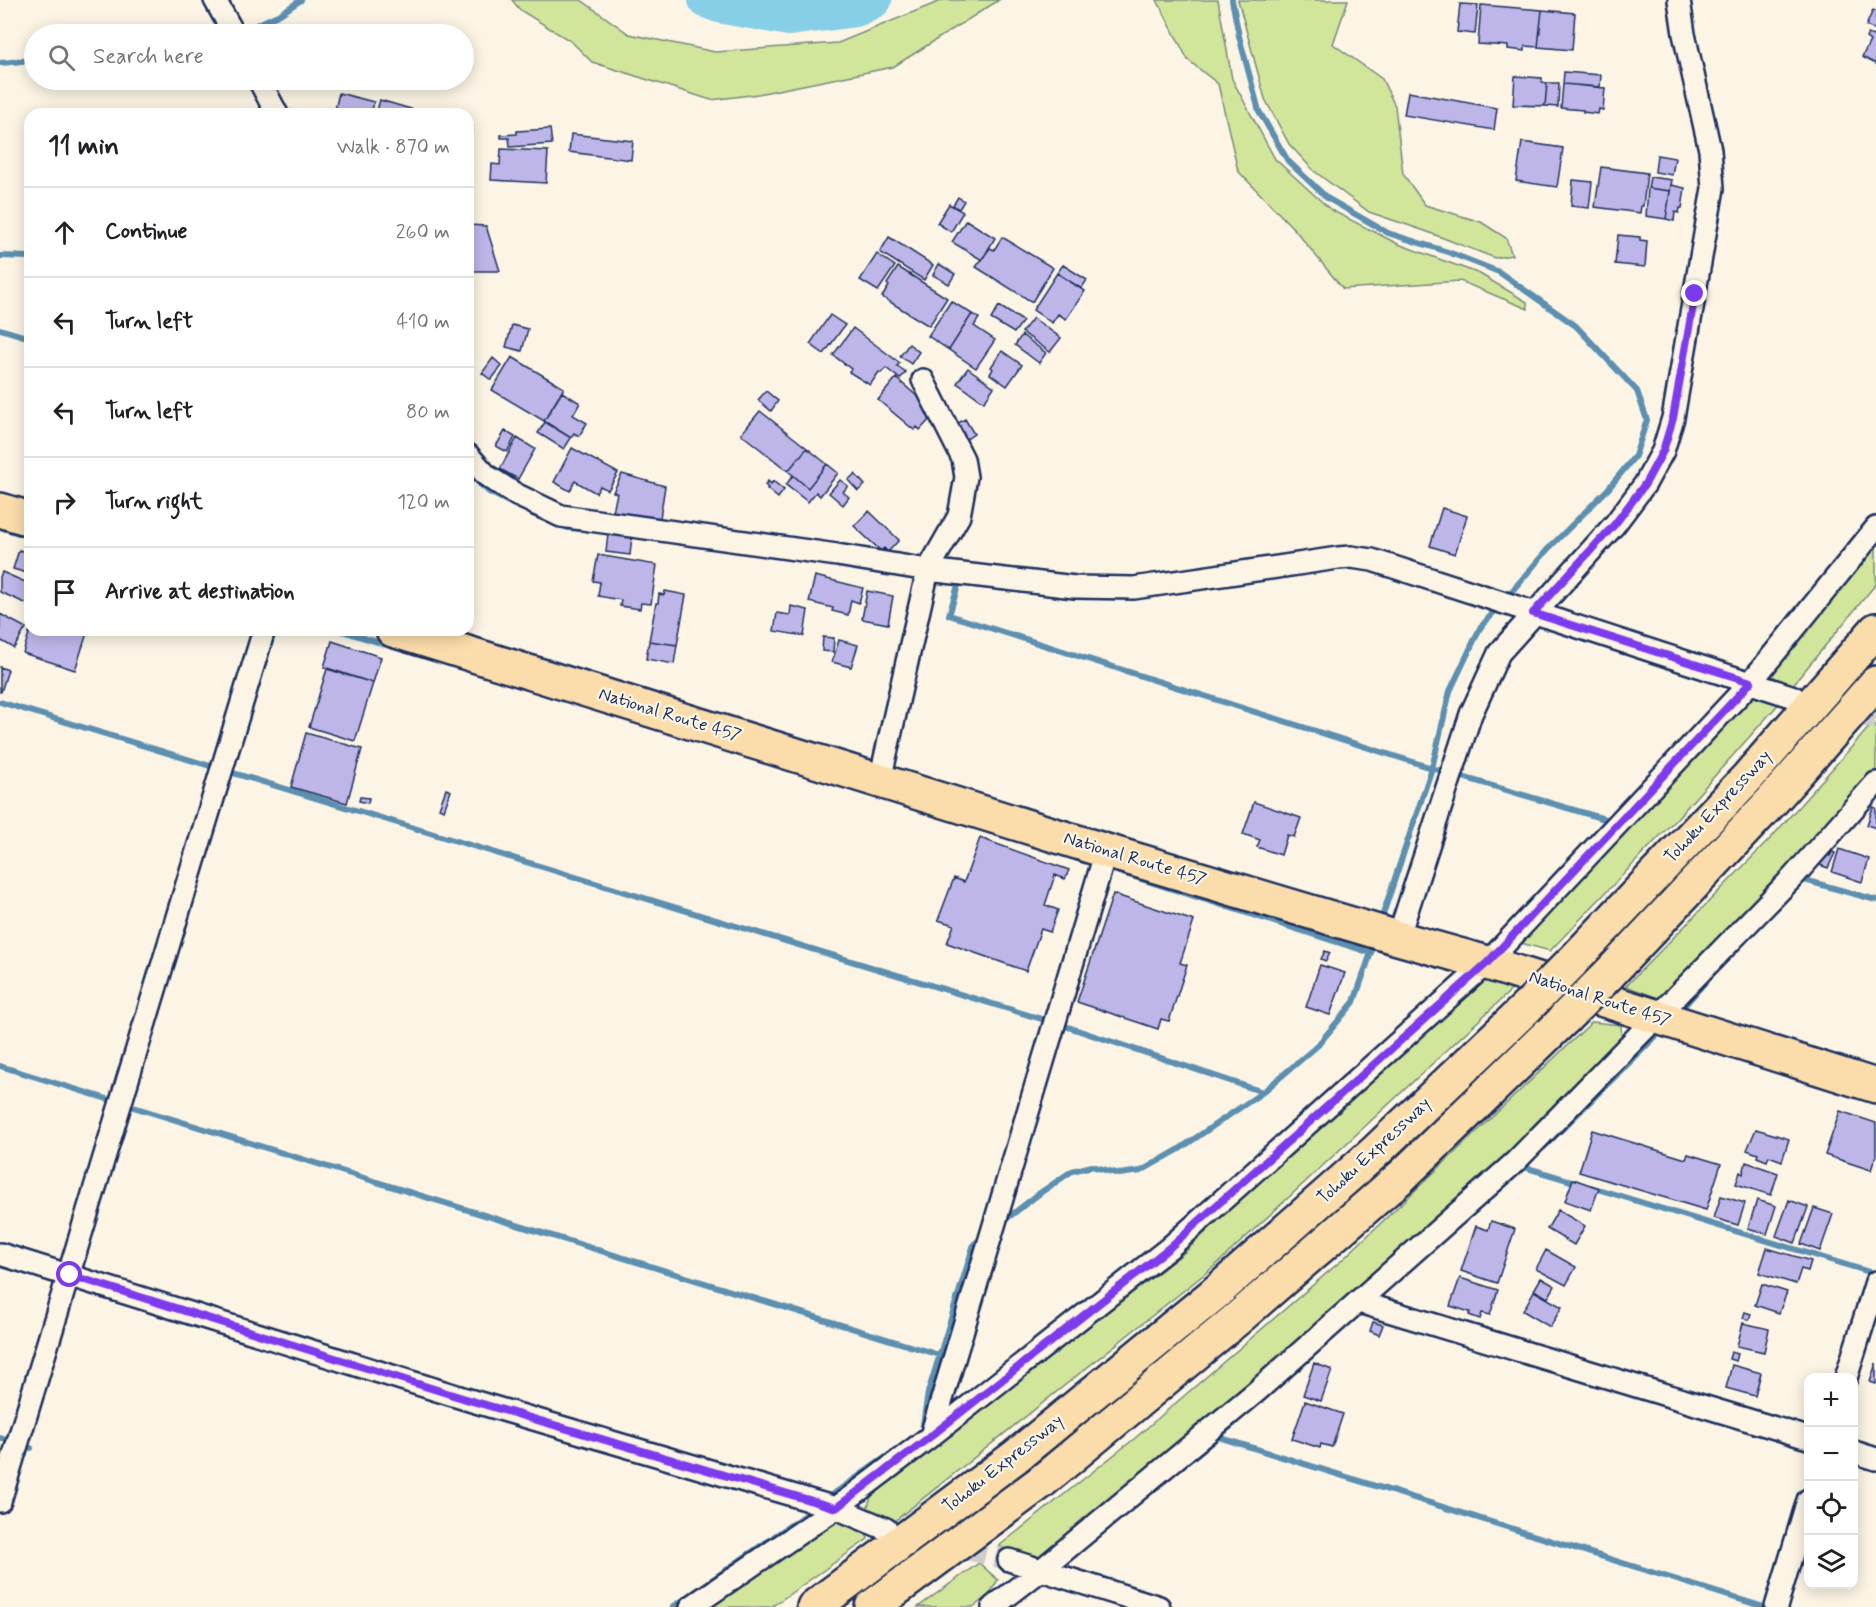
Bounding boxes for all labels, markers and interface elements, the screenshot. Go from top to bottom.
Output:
search box [24,24,474,90]
icon: search [45,41,78,74]
text: Search here [93,43,204,71]
text: 11 min [48,130,119,164]
text: Walk · 870 m [337,134,450,161]
icon: ahead [48,216,81,249]
text: Continue [105,218,187,246]
text: 260 m [396,219,450,246]
route end [1681,280,1707,306]
icon: left [48,306,81,339]
text: Turn left [105,308,193,336]
text: 410 m [396,309,450,336]
icon: left [48,396,81,429]
text: Turn left [105,398,193,426]
text: 80 m [406,399,450,426]
icon: right [48,486,81,519]
text: Turn right [105,488,203,516]
text: 120 m [397,489,450,516]
icon: arrive [48,576,81,609]
text: Arrive at destination [105,578,295,606]
street label: National Route 457 [596,682,744,748]
street label: Tohoku Expressway [1659,745,1777,869]
street label: National Route 457 [1061,826,1209,892]
street label: National Route 457 [1526,965,1674,1033]
street label: Tohoku Expressway [1312,1092,1436,1210]
route start [56,1261,82,1287]
map controls [1804,1373,1858,1589]
button: + [1804,1373,1858,1427]
street label: Tohoku Expressway [938,1409,1068,1519]
button: − [1804,1427,1858,1481]
button: locate [1804,1481,1858,1535]
button: layers [1804,1535,1858,1589]

